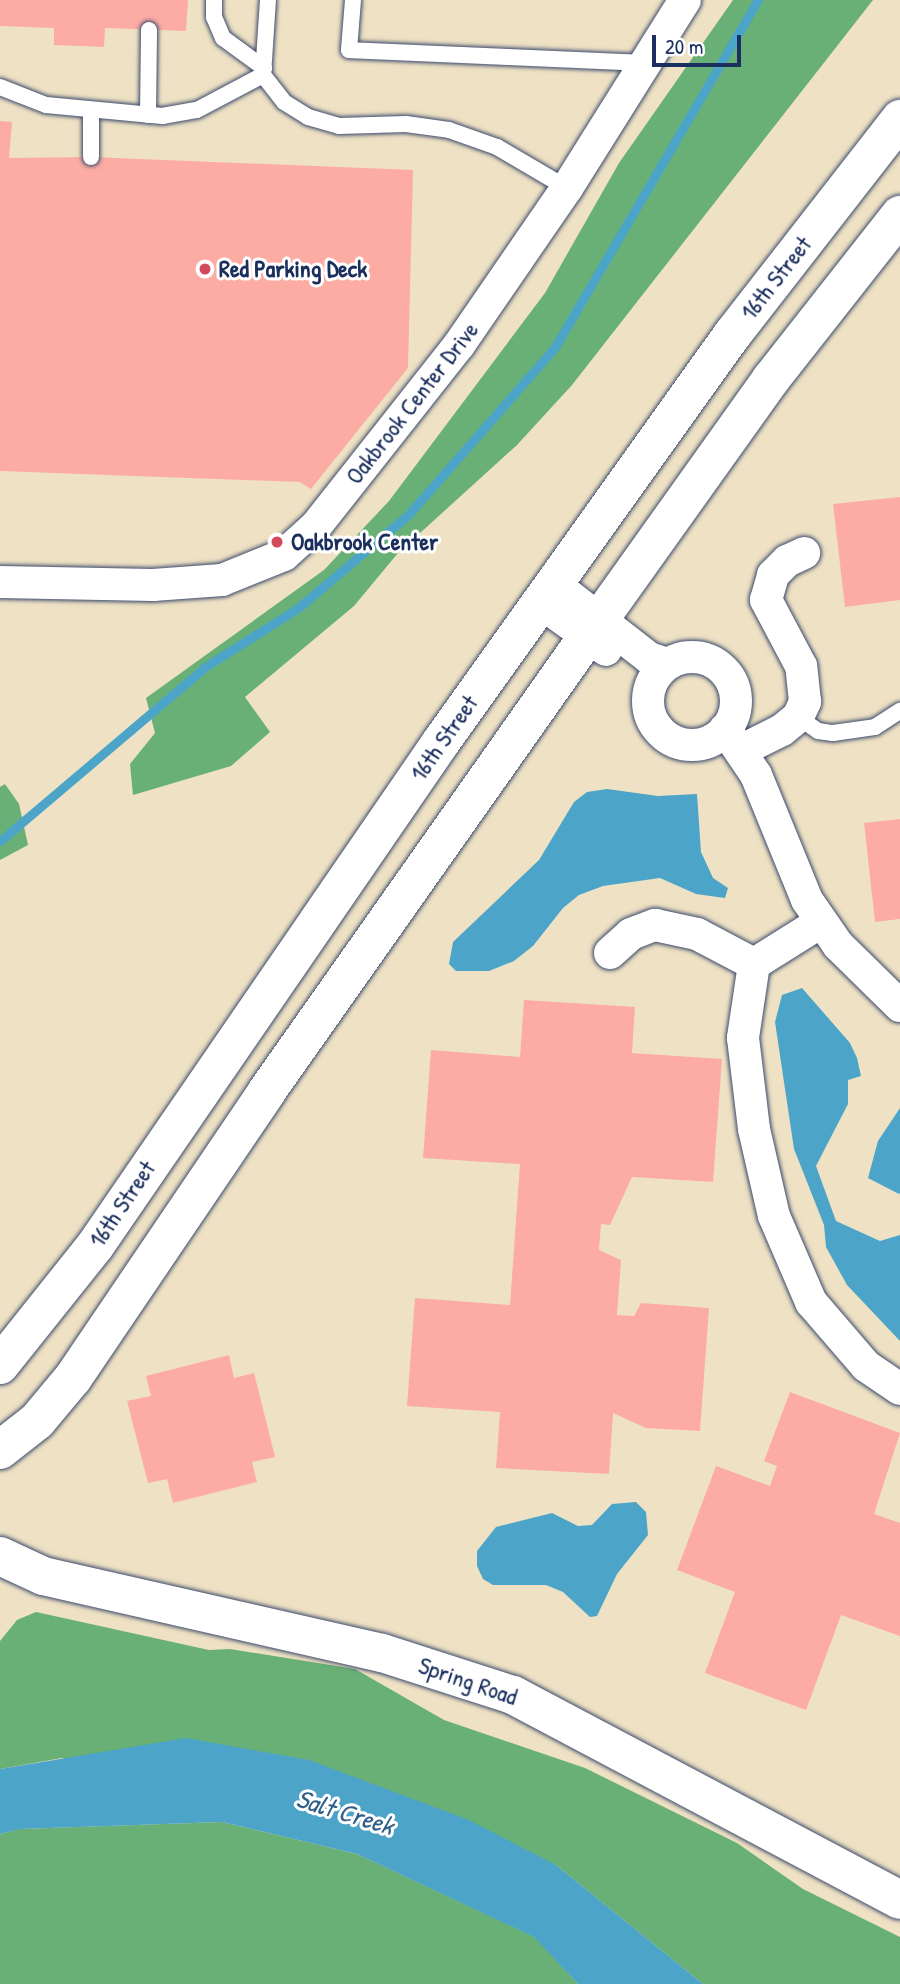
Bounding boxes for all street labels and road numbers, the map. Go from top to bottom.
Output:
street label: 16th Street [734,231,818,325]
street label: Oakbrook Center Drive [340,316,484,490]
street label: 16th Street [404,690,484,786]
street label: 16th Street [83,1155,161,1253]
street label: Spring Road [415,1651,521,1711]

